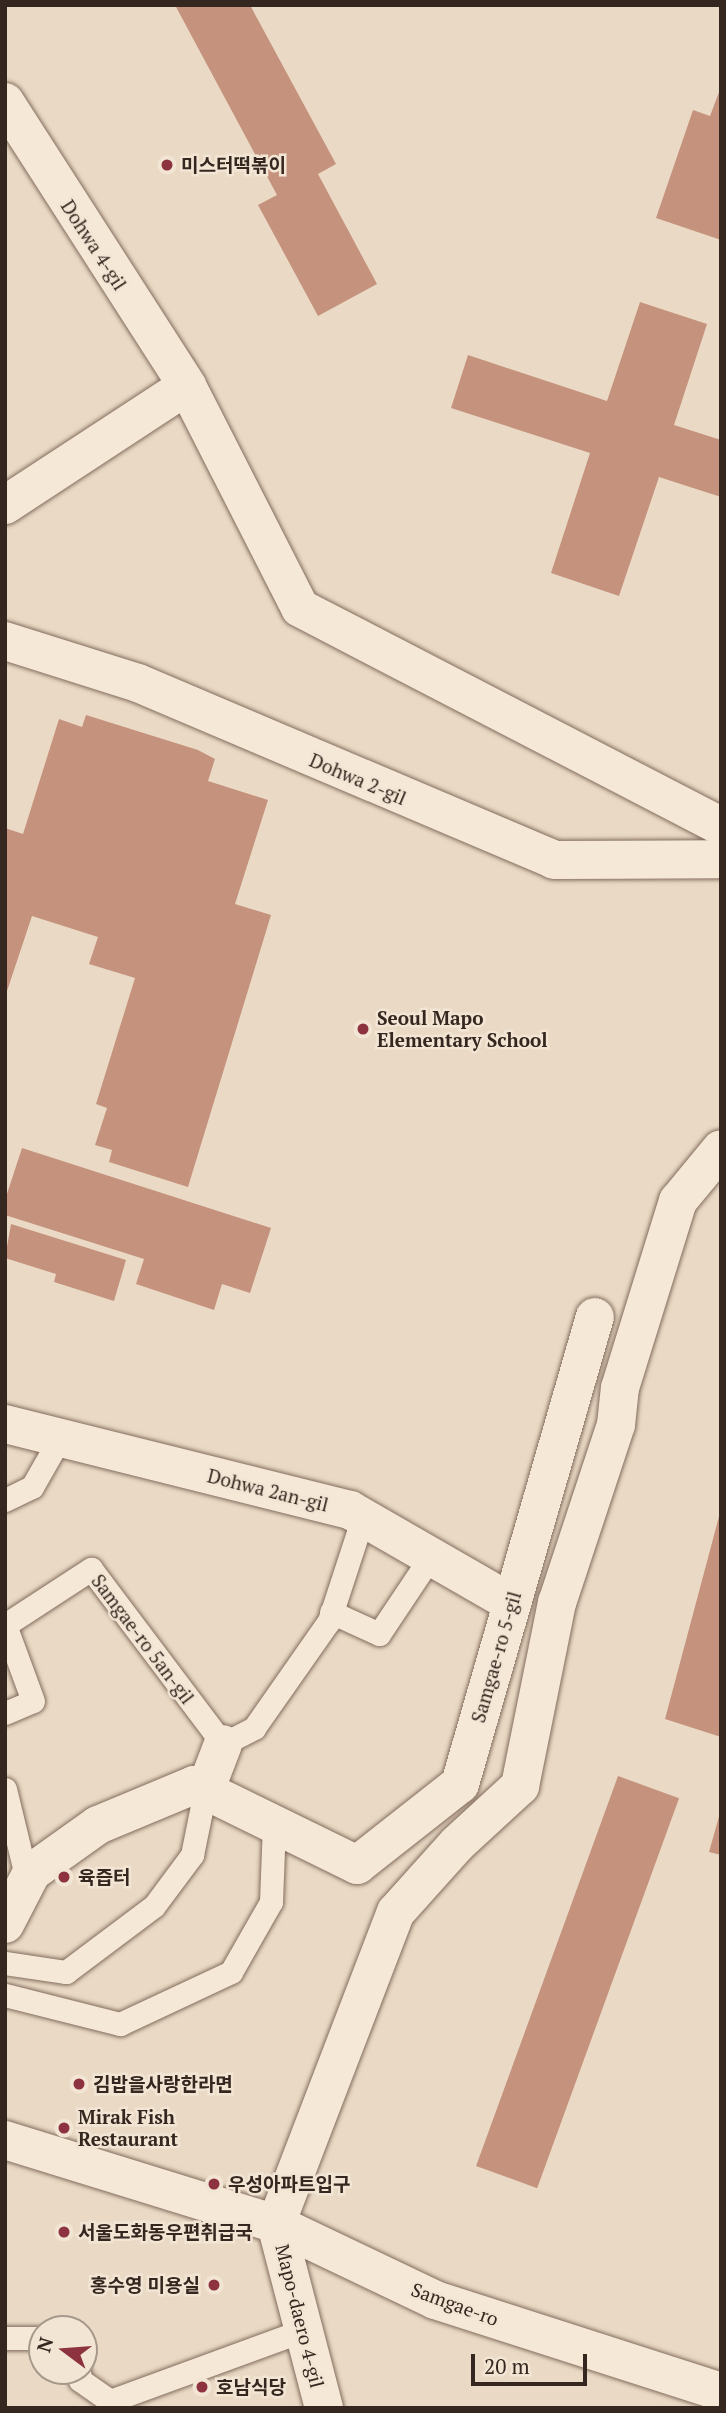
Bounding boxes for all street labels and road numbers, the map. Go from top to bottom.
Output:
street label: Dohwa 4-gil [56,196,132,294]
street label: Dohwa 2-gil [306,748,410,810]
street label: Dohwa 2an-gil [205,1464,331,1516]
street label: Samgae-ro 5an-gil [87,1570,199,1708]
street label: Samgae-ro 5-gil [466,1589,526,1725]
street label: Mapo-daero 4-gil [271,2242,329,2390]
street label: Samgae-ro [408,2278,502,2330]

